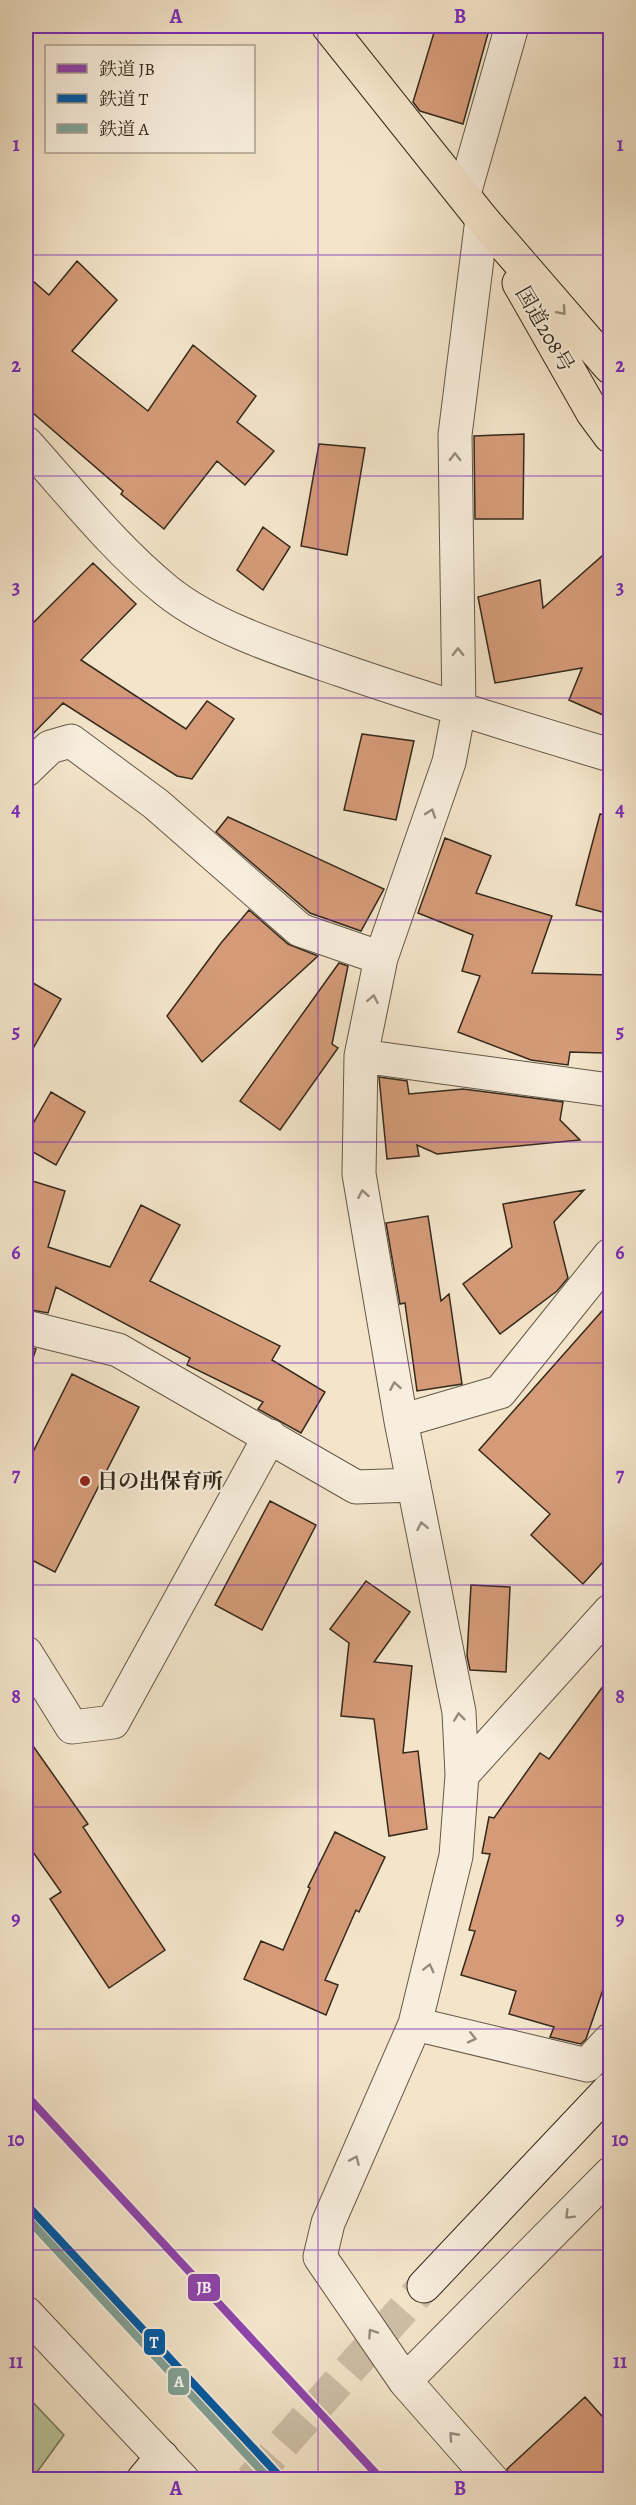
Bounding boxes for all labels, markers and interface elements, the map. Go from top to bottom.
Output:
text: A [169,3,183,30]
text: B [454,3,466,30]
legend [45,45,255,153]
text: 鉄道 JB [99,57,155,81]
text: 鉄道 T [99,87,149,111]
text: 鉄道 A [99,117,150,141]
text: 1 [12,131,20,158]
text: 1 [616,131,624,158]
street label: 国道208号 [509,281,581,377]
one-way arrow [555,304,566,315]
text: 2 [11,352,21,379]
text: 2 [615,352,625,379]
one-way arrow [449,452,462,461]
text: 3 [12,574,20,601]
text: 3 [616,574,624,601]
one-way arrow [452,647,464,656]
text: 4 [11,796,21,823]
text: 4 [615,796,625,823]
one-way arrow [424,808,437,819]
one-way arrow [366,994,379,1004]
text: 5 [12,1018,20,1045]
text: 5 [616,1018,624,1045]
one-way arrow [357,1189,369,1199]
text: 6 [11,1239,21,1266]
text: 6 [615,1239,625,1266]
one-way arrow [390,1382,402,1391]
text: 7 [12,1461,21,1488]
text: 7 [616,1461,625,1488]
place label: 日の出保育所 [97,1467,223,1495]
marker: 日の出保育所 [78,1474,92,1488]
one-way arrow [416,1521,429,1531]
text: 8 [11,1683,21,1710]
text: 8 [615,1683,625,1710]
one-way arrow [453,1712,466,1722]
text: 9 [11,1905,21,1932]
text: 9 [615,1905,625,1932]
one-way arrow [421,1963,434,1973]
one-way arrow [467,2030,477,2043]
text: 10 [7,2126,25,2153]
text: 10 [611,2126,629,2153]
one-way arrow [348,2156,360,2167]
one-way arrow [566,2208,577,2219]
line badge: JB [187,2273,221,2302]
text: JB [196,2277,212,2299]
line badge: T [143,2328,166,2356]
one-way arrow [368,2329,379,2340]
text: T [149,2332,159,2354]
text: 11 [9,2348,23,2375]
text: 11 [613,2348,627,2375]
line badge: A [167,2367,190,2396]
text: A [173,2371,185,2393]
one-way arrow [449,2432,460,2443]
text: A [169,2475,183,2502]
text: B [454,2475,466,2502]

